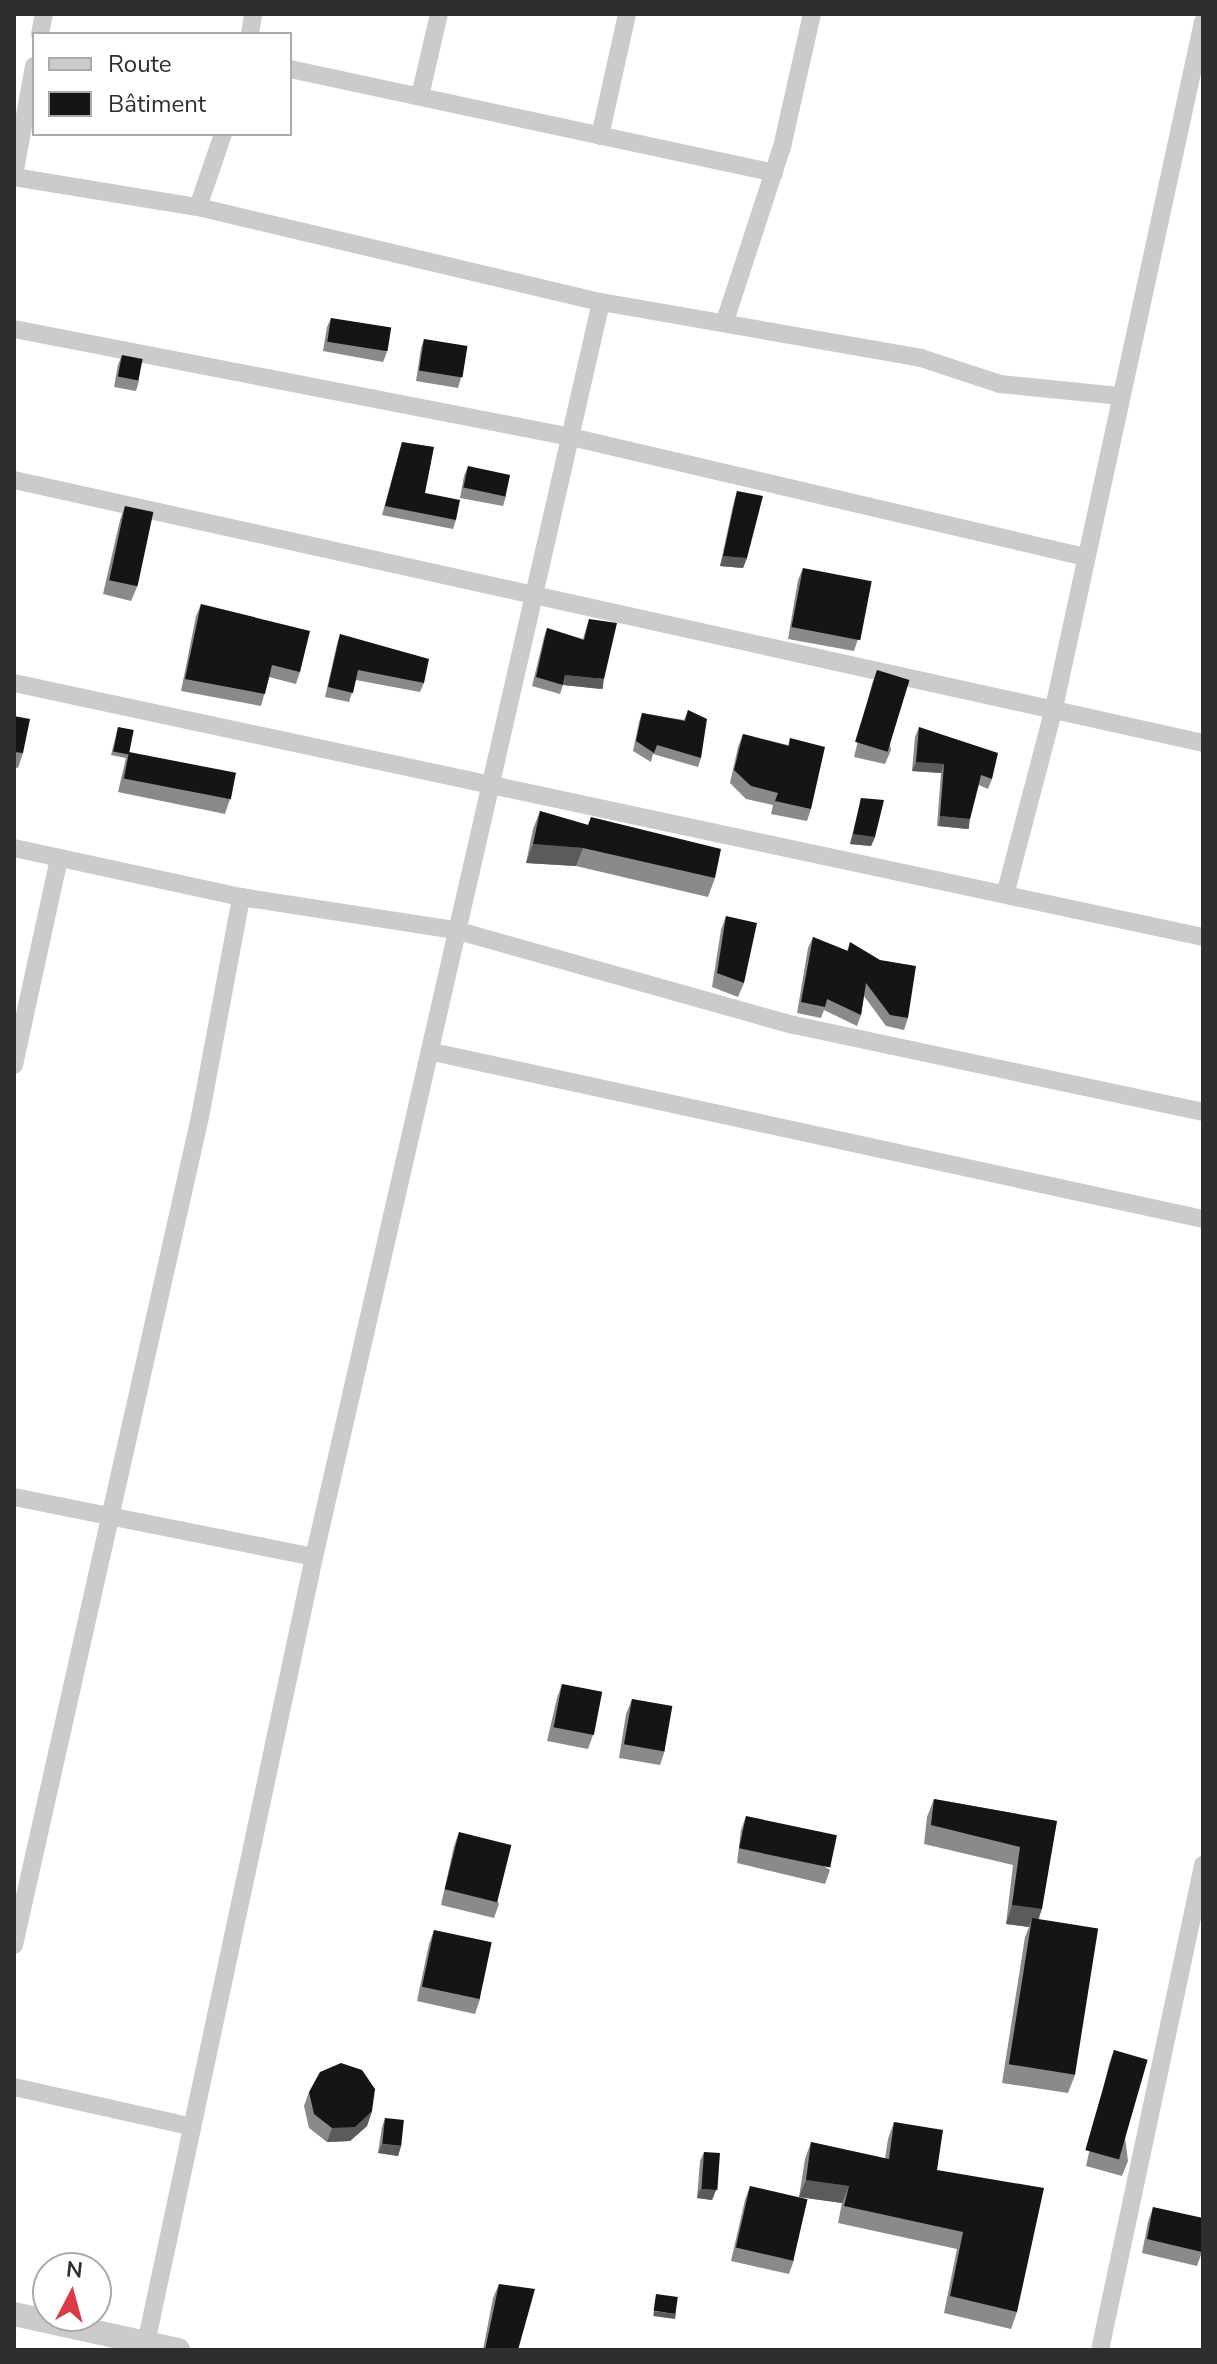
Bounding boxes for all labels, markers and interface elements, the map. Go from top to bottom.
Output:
legend [32,32,292,136]
text: Route [108,48,172,80]
text: Bâtiment [108,88,206,120]
north arrow [32,2252,112,2332]
text: N [65,2254,84,2286]

